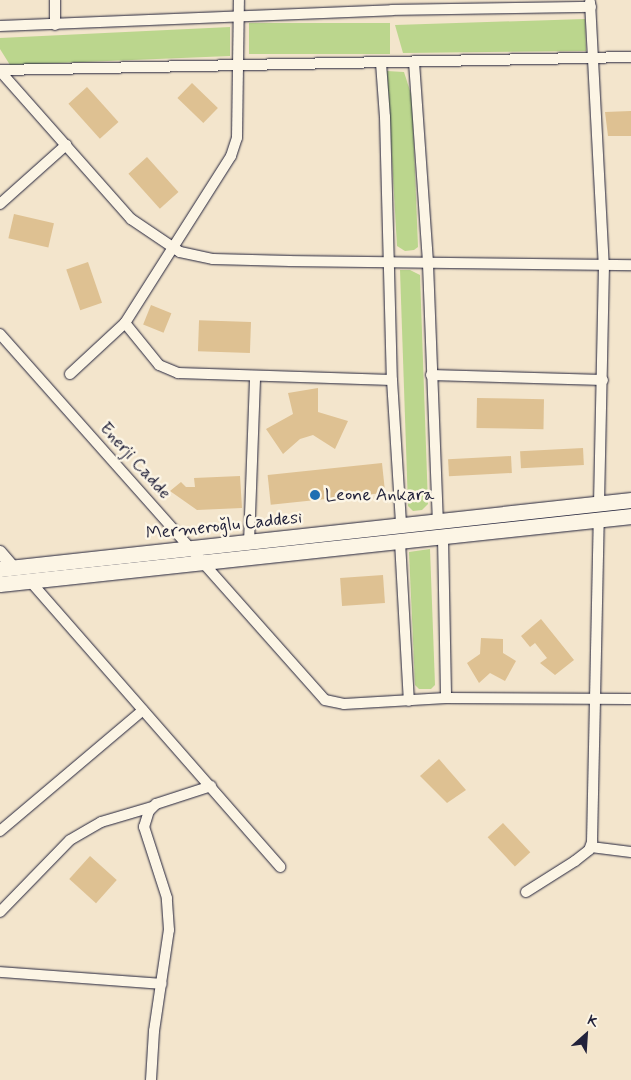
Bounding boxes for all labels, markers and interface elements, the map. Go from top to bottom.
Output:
street label: Enerji Cadde [95,418,175,504]
place label: Leone Ankara [325,484,434,506]
marker: Leone Ankara [309,489,321,501]
street label: Mermeroğlu Caddesi [143,507,305,545]
north arrow [561,1010,611,1060]
text: K [584,1011,601,1032]

